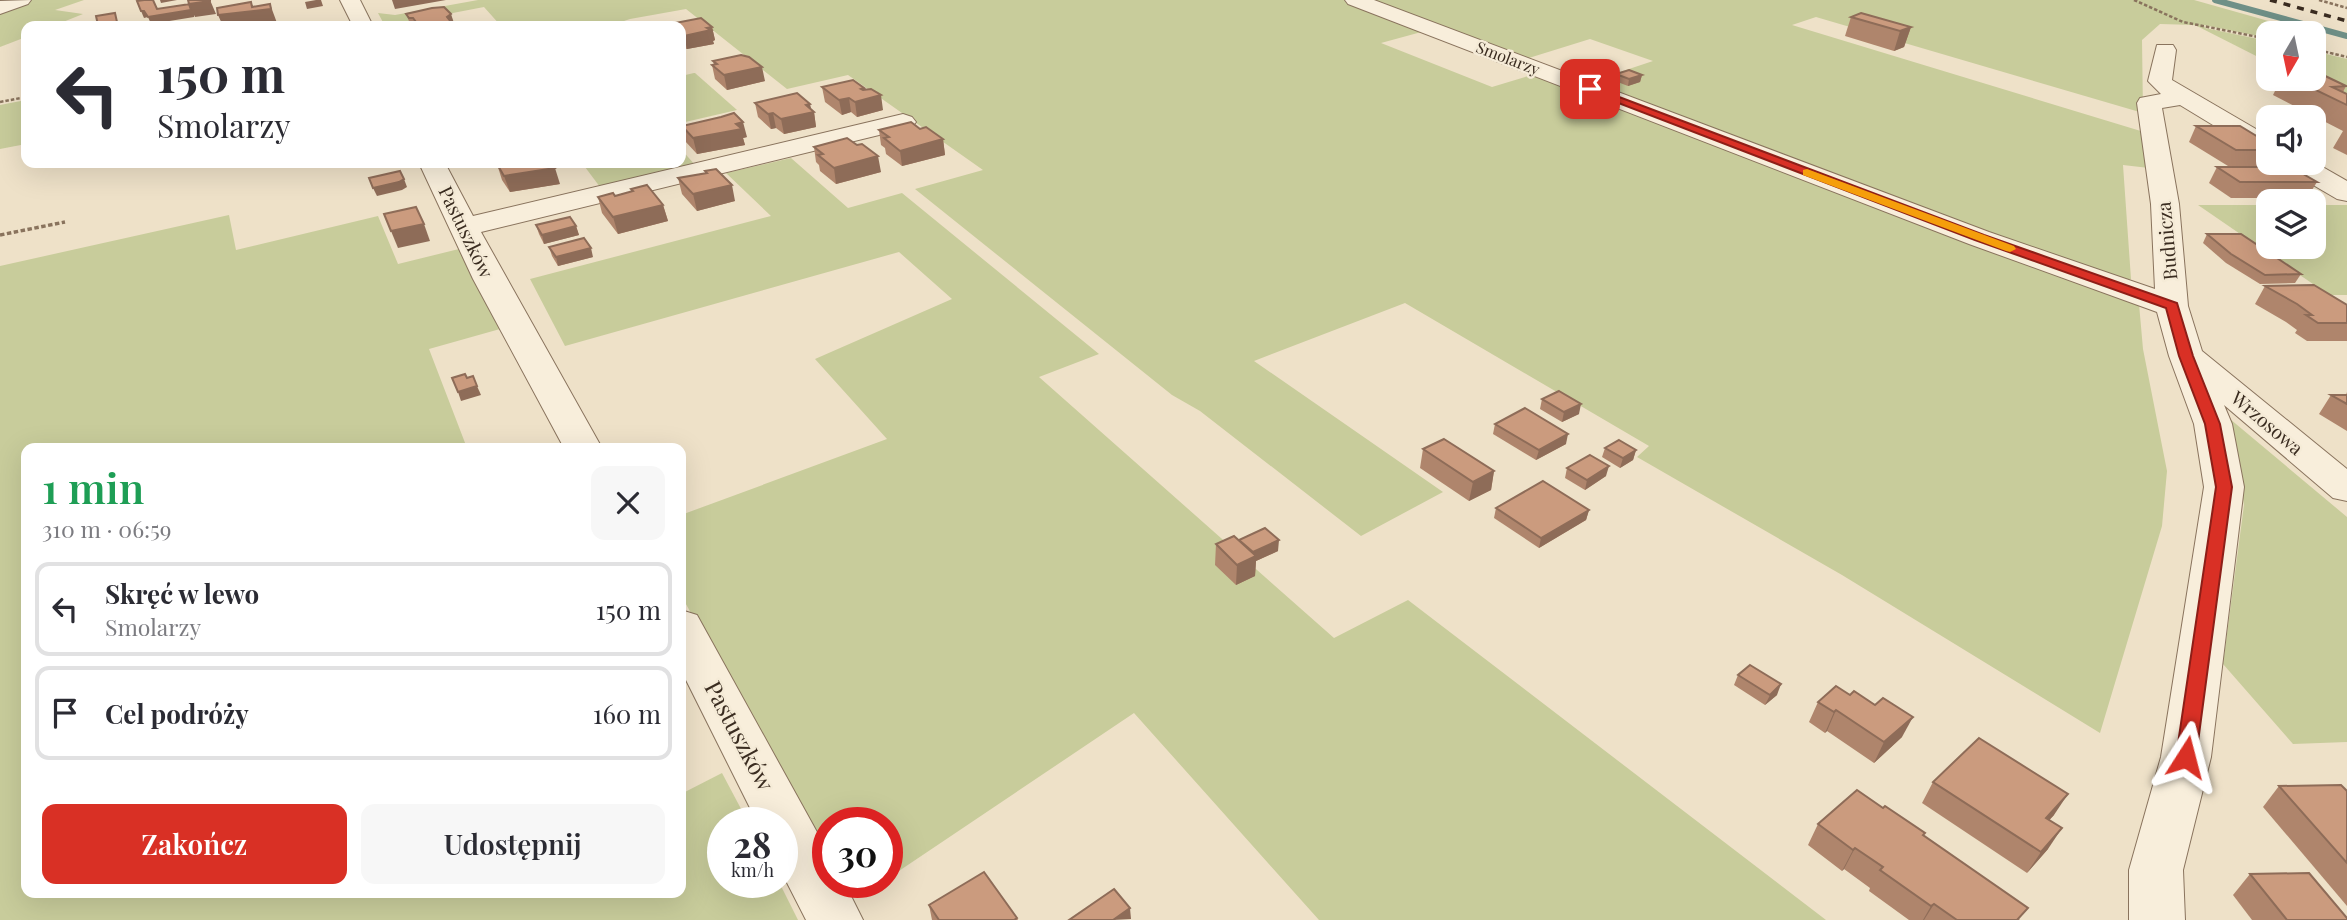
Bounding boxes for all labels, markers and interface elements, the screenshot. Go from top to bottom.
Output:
north arrow [2256,21,2326,91]
map controls [2256,21,2326,259]
street label: Smolarzy [1473,36,1543,79]
text: 150 m [157,40,285,105]
icon: left [42,49,133,140]
pin [1560,59,1620,119]
icon: arrive [1571,70,1609,108]
text: Smolarzy [157,103,291,146]
button: sound [2256,105,2326,175]
street label: Pastuszków [433,181,500,282]
button: layers [2256,189,2326,259]
street label: Budnicza [2150,200,2182,281]
street label: Wrzosowa [2225,384,2310,461]
text: 1 min [42,459,144,515]
button: close [591,466,665,540]
text: 310 m · 06:59 [42,513,171,544]
text: Skręć w lewo [105,576,259,611]
icon: left [46,590,84,628]
text: 150 m [596,592,661,627]
text: Smolarzy [105,611,201,642]
street label: Pastuszków [698,675,782,796]
icon: arrive [46,694,84,732]
text: Cel podróży [105,696,249,731]
text: 160 m [593,696,661,731]
position arrow [2149,720,2223,794]
button: Zakończ [42,804,347,884]
button: Udostępnij [361,804,665,884]
speed limit sign: 30 [812,807,903,898]
text: 28 [734,820,771,867]
text: km/h [731,858,774,882]

